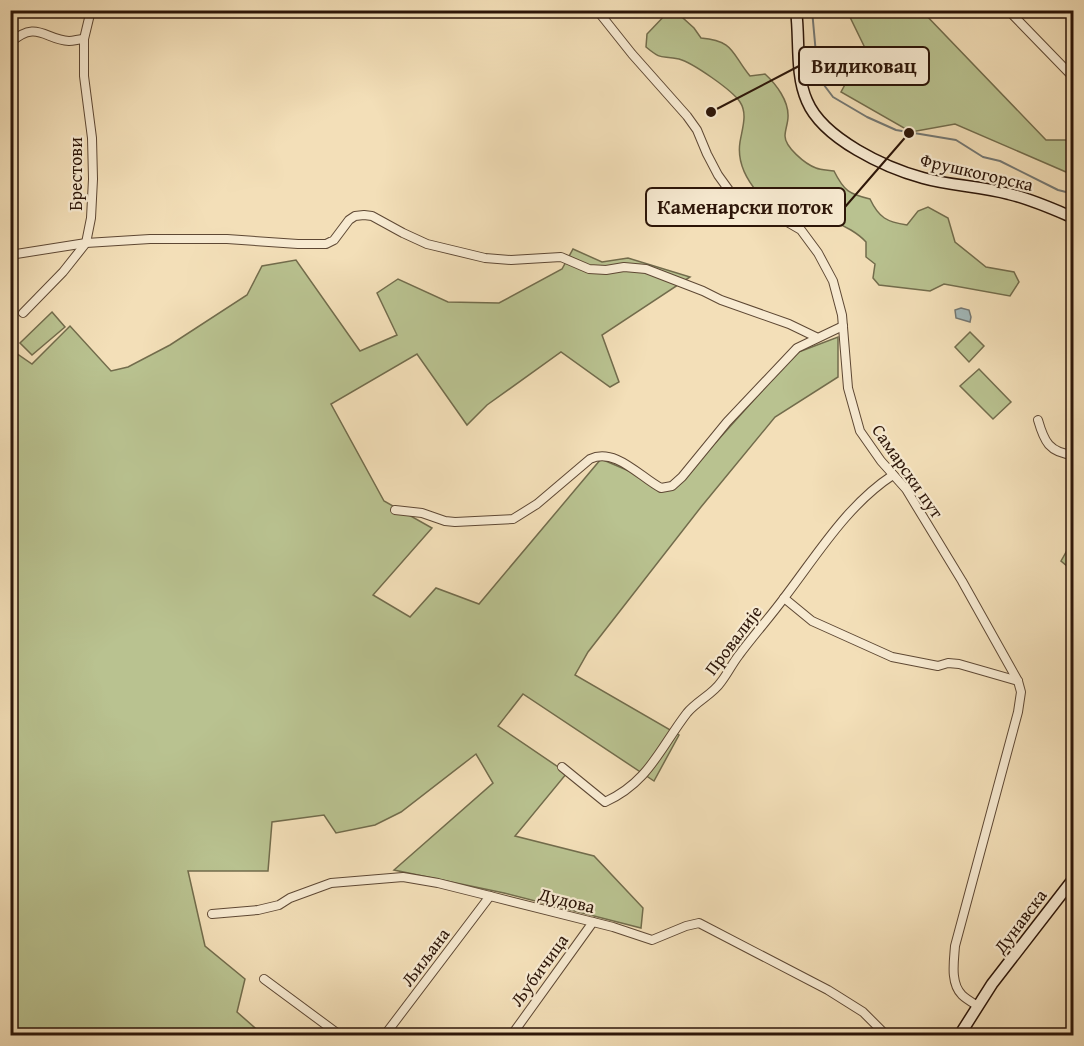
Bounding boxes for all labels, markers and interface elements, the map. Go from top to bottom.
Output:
callout: Видиковац [799,47,929,85]
text: Видиковац [811,51,917,80]
street label: Брестови [62,137,89,211]
street label: Фрушкогорска [918,146,1037,198]
callout: Каменарски поток [646,188,845,226]
text: Каменарски поток [657,192,833,221]
street label: Самарски пут [866,418,951,524]
street label: Провалије [698,599,768,681]
street label: Дудова [535,880,598,920]
street label: Дунавска [986,883,1053,960]
street label: Љиљана [394,922,456,992]
street label: Љубичица [503,928,575,1012]

